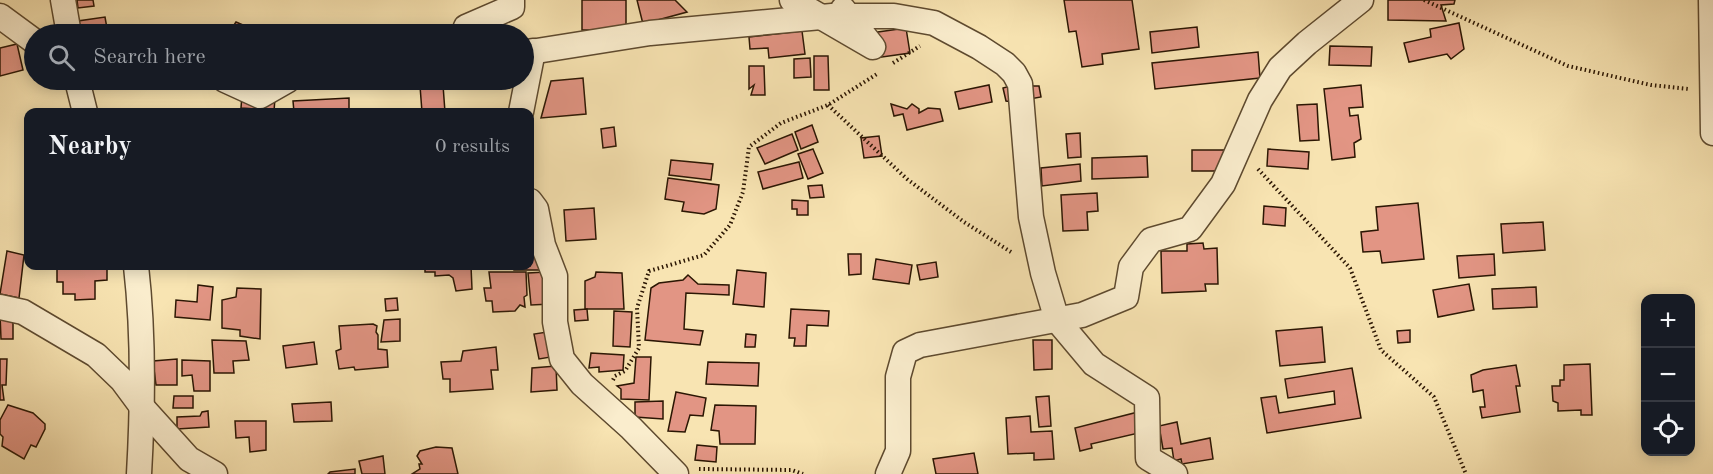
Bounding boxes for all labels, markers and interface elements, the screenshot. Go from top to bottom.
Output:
search box [24,24,534,90]
icon: search [45,41,78,74]
text: Search here [93,46,206,68]
text: Nearby [48,134,132,160]
text: 0 results [435,137,510,157]
map controls [1641,294,1695,456]
button: + [1641,294,1695,348]
button: − [1641,348,1695,402]
button: locate [1641,402,1695,456]

